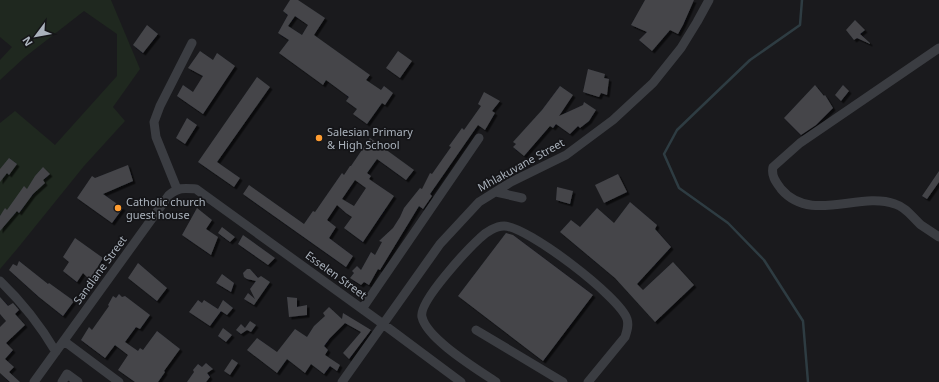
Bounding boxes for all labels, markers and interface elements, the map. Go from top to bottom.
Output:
north arrow [16,16,56,56]
text: N [18,34,36,49]
place label: Salesian Primary & High School [327,124,413,152]
marker: Salesian Primary & High School [314,133,324,143]
street label: Mhlakuvane Street [475,135,567,195]
place label: Catholic church guest house [126,194,206,222]
marker: Catholic church guest house [113,203,123,213]
street label: Sandlane Street [70,232,130,307]
street label: Esselen Street [303,247,370,302]

